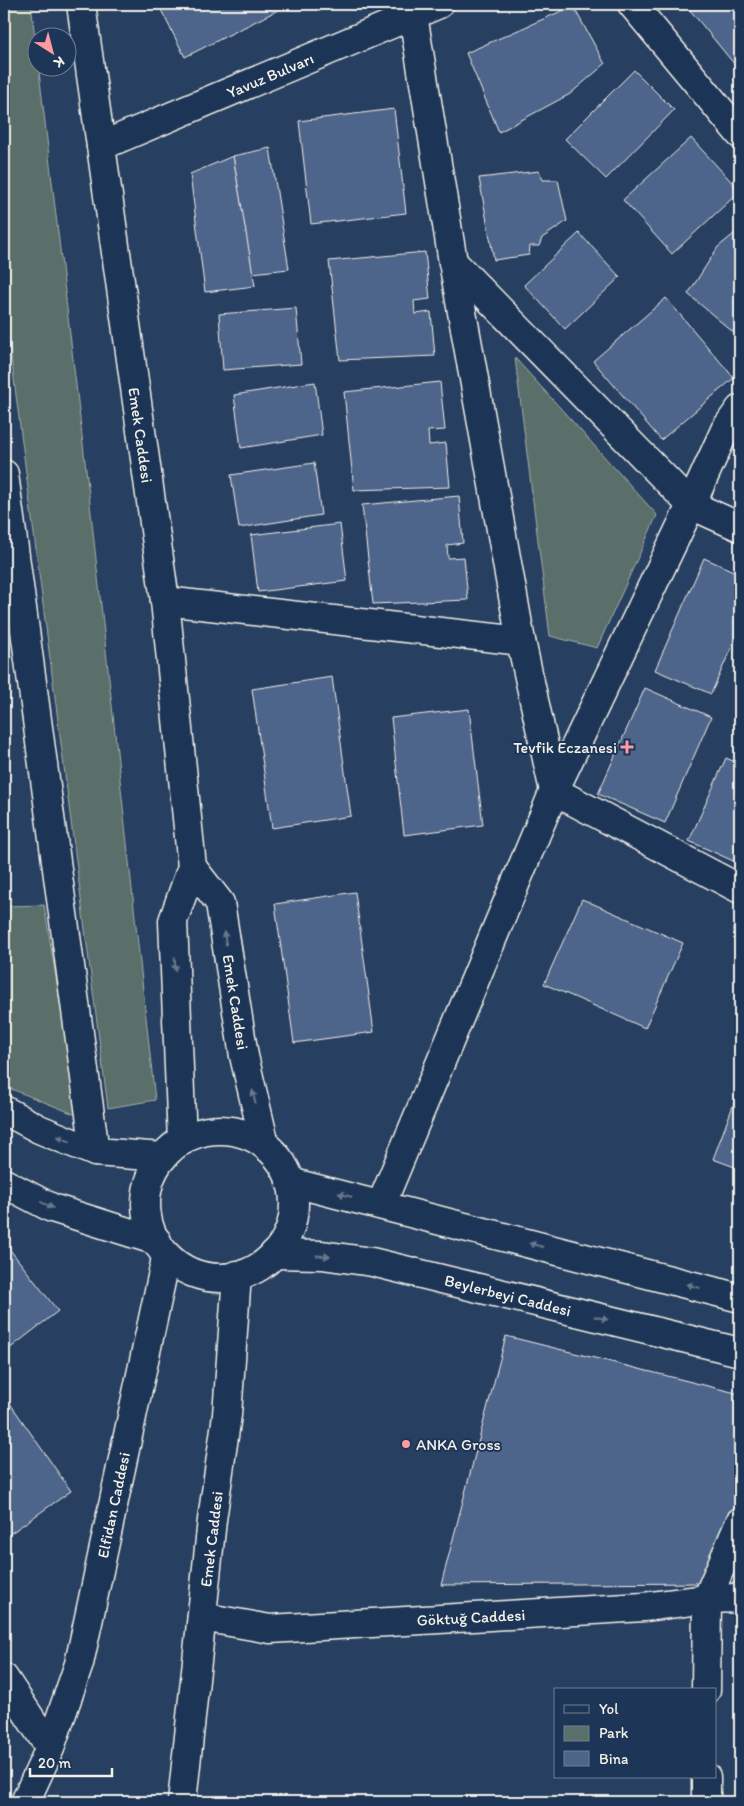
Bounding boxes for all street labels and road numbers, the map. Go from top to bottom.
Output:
street label: Yavuz Bulvarı [224,49,317,102]
street label: Emek Caddesi [124,386,157,484]
street label: Emek Caddesi [219,953,252,1051]
street label: Beylerbeyi Caddesi [443,1271,573,1320]
street label: Elfidan Caddesi [93,1450,134,1560]
street label: Emek Caddesi [196,1490,227,1588]
street label: Göktuğ Caddesi [416,1605,526,1630]

